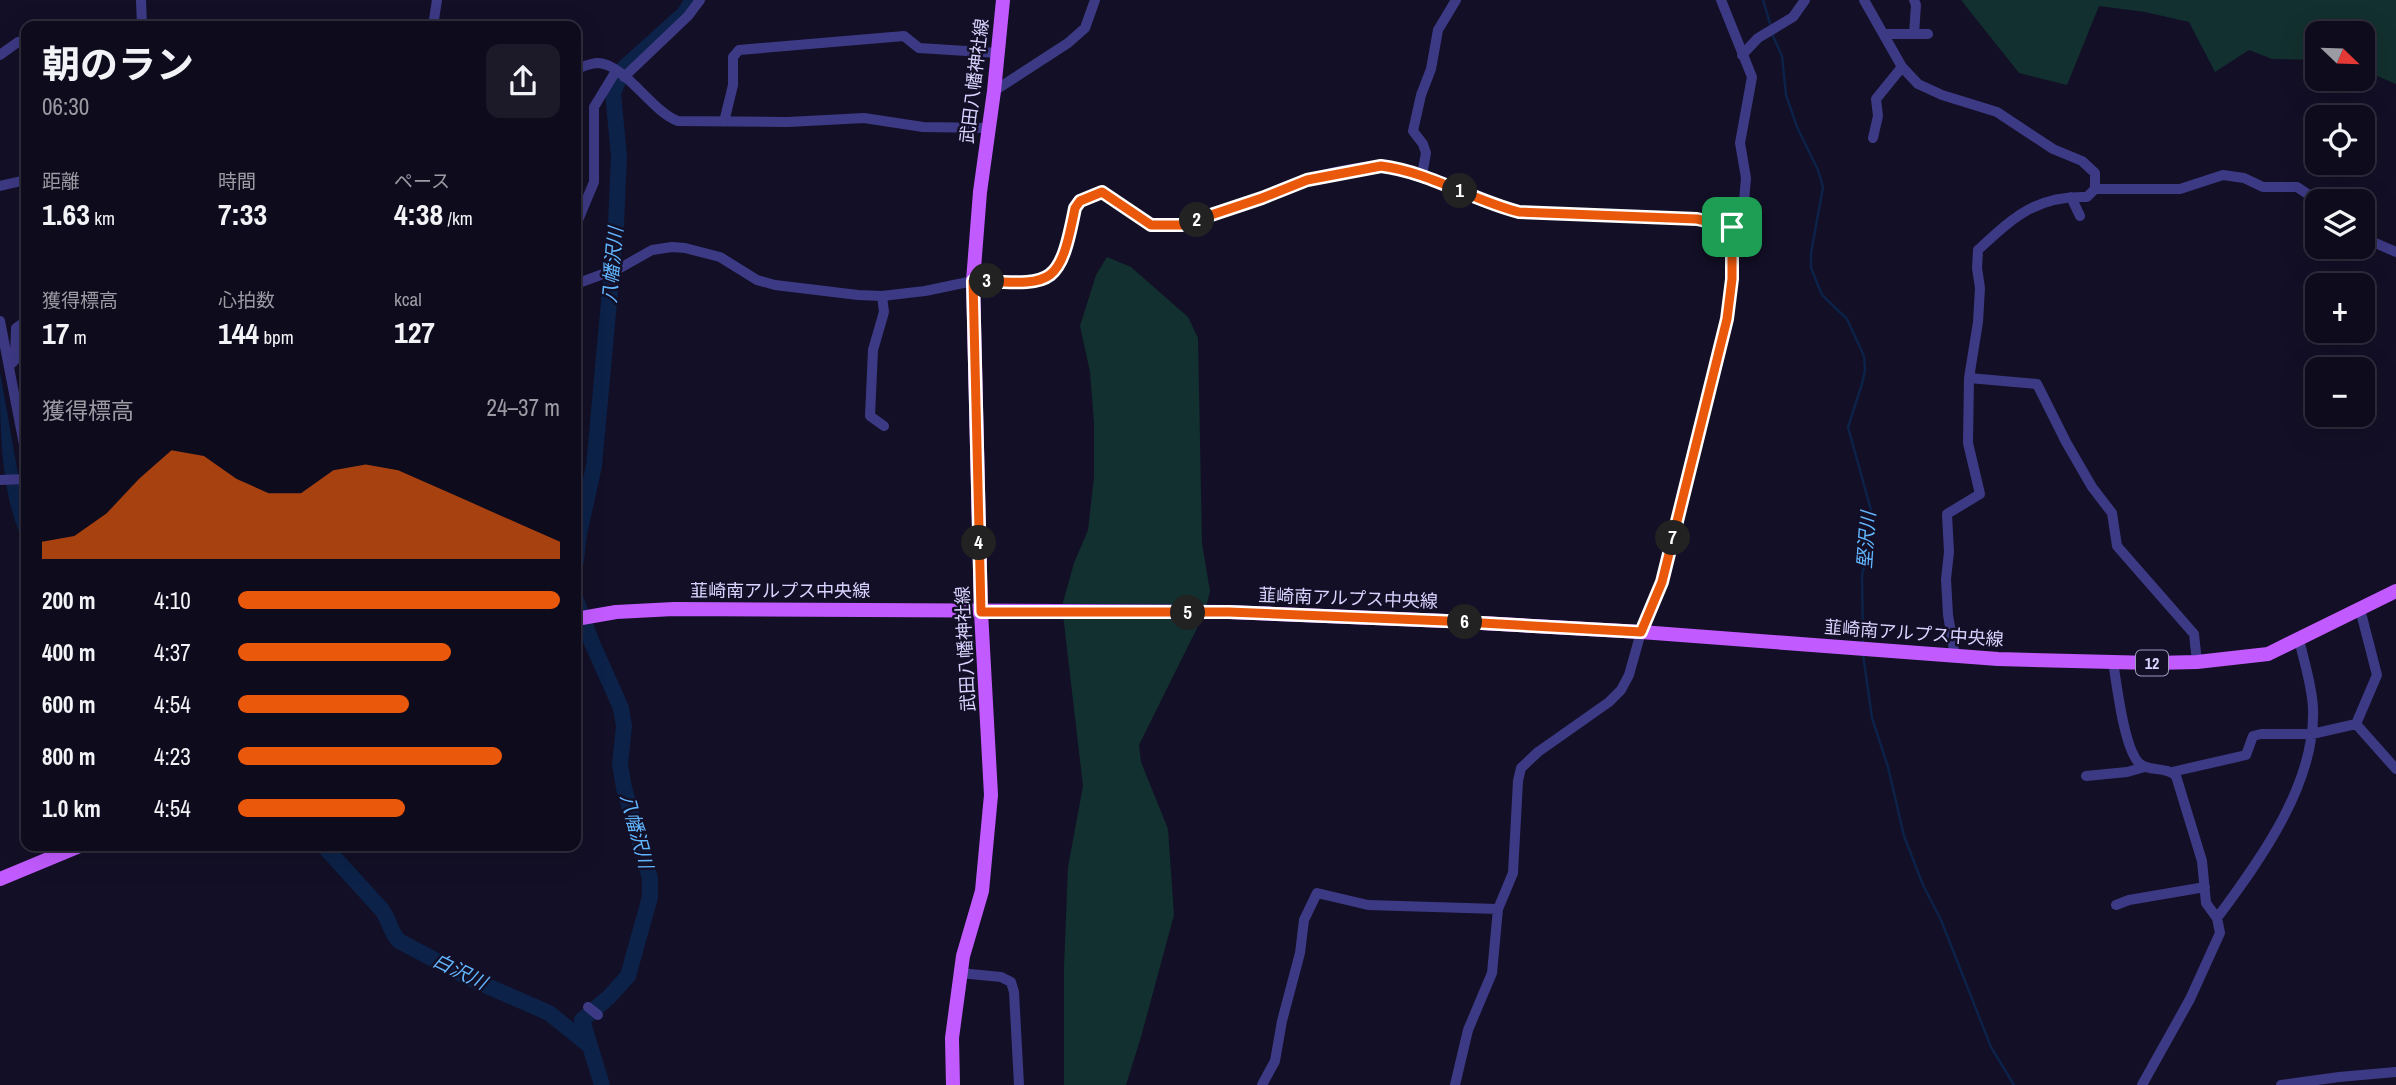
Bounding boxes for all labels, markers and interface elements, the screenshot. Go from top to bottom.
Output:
street label: 武田八幡神社線 [954,17,994,145]
north arrow [2305,21,2375,91]
map controls [2305,21,2375,427]
text: 朝のラン [42,39,194,90]
button: share [486,44,560,118]
text: 06:30 [42,91,89,122]
button: locate [2305,105,2375,175]
text: 距離 [42,168,80,194]
text: 時間 [218,168,256,194]
text: ペース [394,168,450,194]
pin: 1 [1442,174,1478,208]
text: 1 [1455,177,1464,203]
button: layers [2305,189,2375,259]
text: 1.63 [42,194,90,234]
text: 7:33 [218,194,267,234]
text: 4:38 [394,194,443,234]
pin [1702,197,1762,257]
pin: 2 [1180,202,1214,238]
text: km [90,205,115,231]
text: /km [443,205,473,231]
text: 2 [1192,206,1201,232]
icon: arrive [1713,208,1751,246]
water label: 八幡沢川 [596,224,628,304]
pin: 3 [970,264,1004,298]
text: 3 [982,267,991,293]
button: + [2305,273,2375,343]
text: kcal [394,286,422,312]
text: 獲得標高 [42,287,118,313]
text: 心拍数 [218,287,275,313]
text: 127 [394,312,435,352]
text: 17 [42,313,69,353]
text: 144 [218,313,259,353]
text: m [69,324,87,350]
text: bpm [259,324,294,350]
button: − [2305,357,2375,427]
text: 24–37 m [487,392,560,423]
text: 獲得標高 [42,395,134,426]
water label: 堅沢川 [1851,509,1881,569]
pin: 7 [1656,520,1690,556]
text: 7 [1668,524,1677,550]
pin: 4 [962,526,996,560]
text: 4 [974,529,983,555]
street label: 韮崎南アルプス中央線 [690,578,870,603]
street label: 韮崎南アルプス中央線 [1258,582,1438,614]
text: 200 m [42,585,95,616]
text: 4:10 [154,585,191,616]
street label: 武田八幡神社線 [949,585,981,713]
pin: 5 [1170,596,1206,630]
text: 5 [1183,599,1192,625]
pin: 6 [1448,604,1482,640]
text: 6 [1460,608,1469,634]
street label: 韮崎南アルプス中央線 [1823,614,2005,652]
text: 400 m [42,637,95,668]
text: 4:37 [154,637,191,668]
road number: 12 [2136,650,2168,676]
text: 600 m [42,689,95,720]
text: 4:54 [154,689,191,720]
text: 800 m [42,741,95,772]
text: 4:23 [154,741,191,772]
water label: 八幡沢川 [615,791,660,873]
text: 1.0 km [42,793,101,824]
text: 4:54 [154,793,191,824]
water label: 白沢川 [429,947,493,996]

